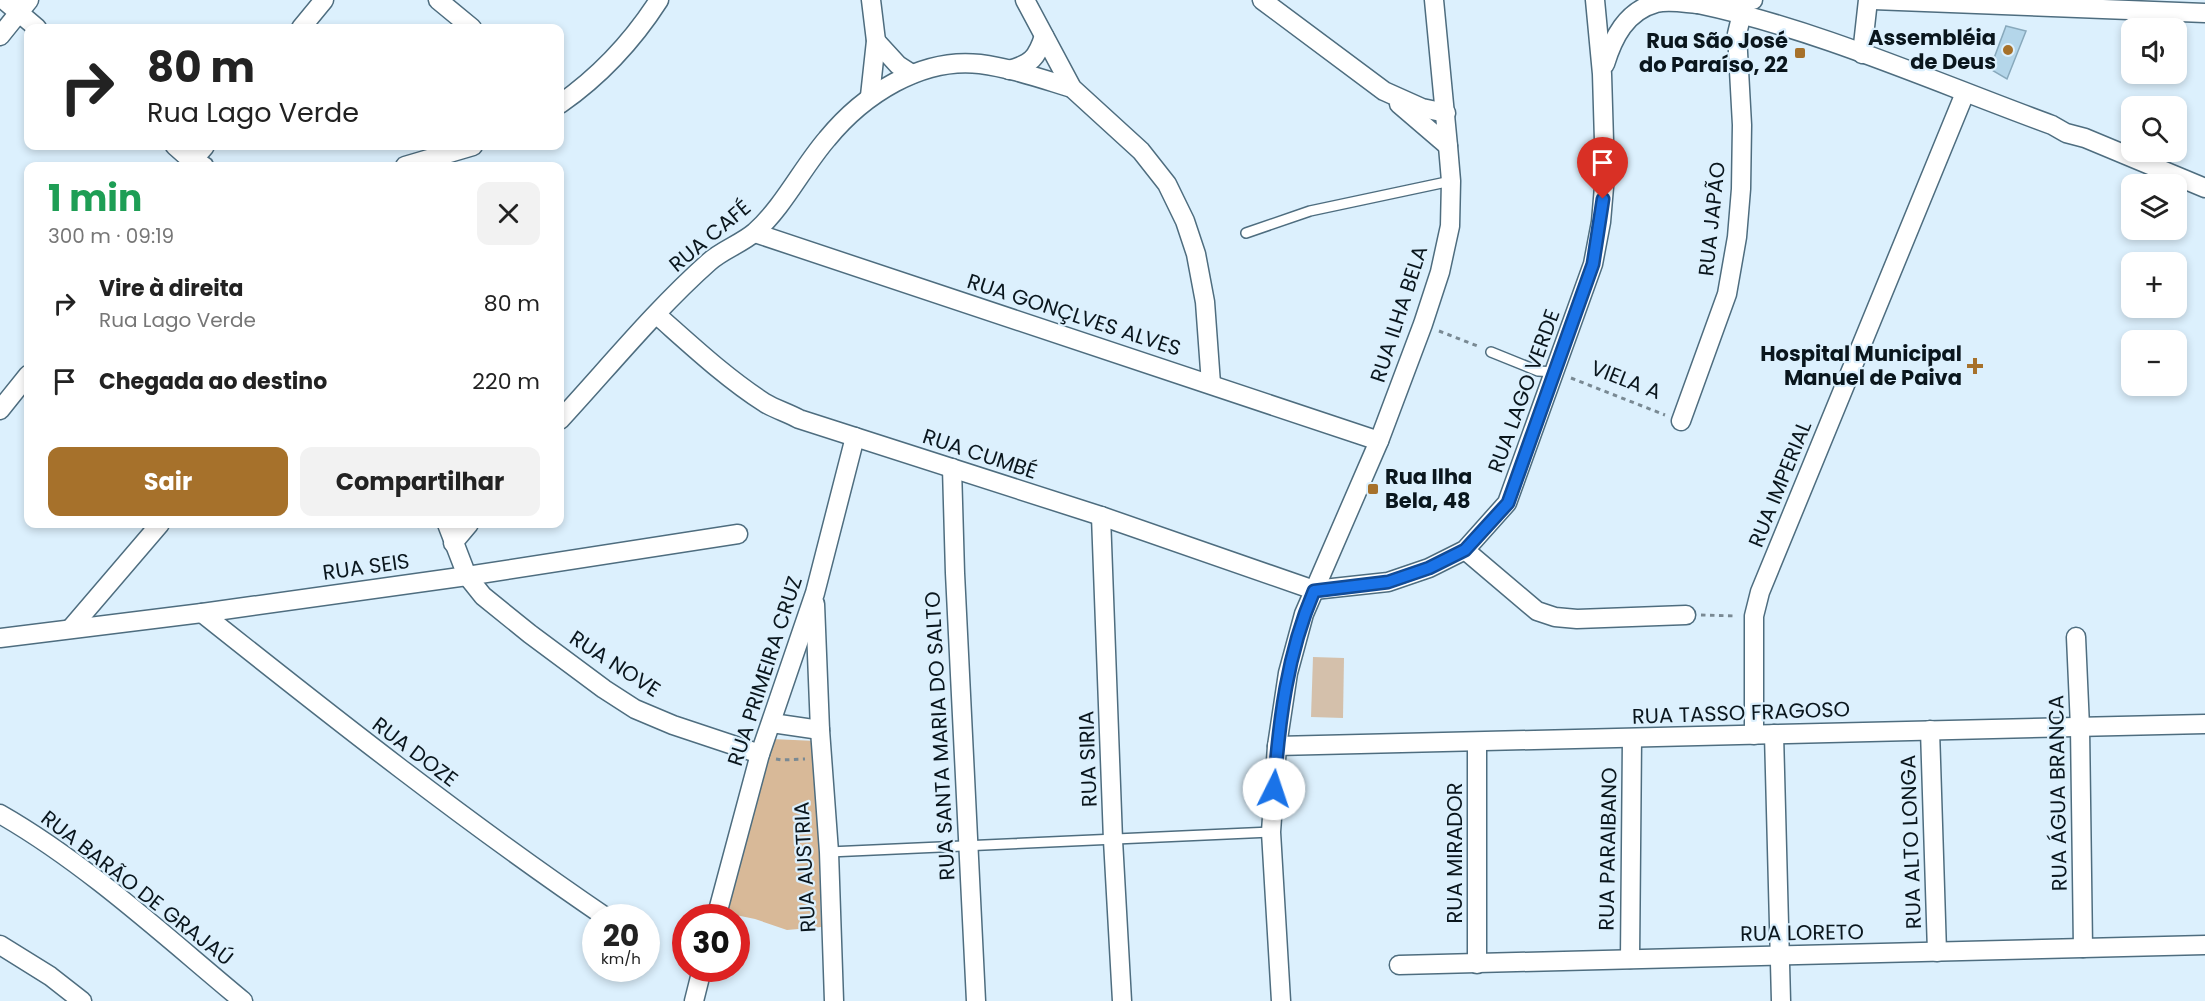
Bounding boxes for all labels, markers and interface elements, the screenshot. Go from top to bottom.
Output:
map controls [2121,18,2187,396]
button: sound [2121,18,2187,84]
place label: Assembléia de Deus [1868,23,1996,76]
place label: Rua São José do Paraíso, 22 [1639,26,1788,79]
text: 80 m [147,38,255,97]
marker: Assembléia de Deus [2001,43,2015,57]
marker: Rua São José do Paraíso, 22 [1793,46,1807,60]
icon: right [48,48,126,126]
text: Rua Lago Verde [147,94,359,131]
button: search [2121,96,2187,162]
pin [1577,137,1628,199]
icon: arrive [1586,146,1619,179]
street label: RUA JAPÃO [1691,160,1732,278]
text: 1 min [48,173,142,224]
button: layers [2121,174,2187,240]
button: close [477,182,540,245]
street label: RUA CAFÉ [663,193,757,278]
text: 300 m · 09:19 [48,222,174,250]
street label: RUA ILHA BELA [1363,242,1434,386]
button: + [2121,252,2187,318]
street label: RUA GONÇLVES ALVES [964,266,1185,363]
text: Vire à direita [99,273,244,304]
icon: right [48,287,81,320]
text: 80 m [484,288,540,319]
street label: RUA LAGO VERDE [1481,305,1567,476]
text: Rua Lago Verde [99,306,256,334]
button: − [2121,330,2187,396]
place label: Hospital Municipal Manuel de Paiva [1760,339,1962,392]
street label: VIELA A [1587,353,1666,406]
marker: Hospital Municipal Manuel de Paiva [1966,357,1984,375]
icon: arrive [48,365,81,398]
text: Chegada ao destino [99,366,327,397]
text: 220 m [472,366,540,397]
street label: RUA IMPERIAL [1741,416,1818,551]
street label: RUA CUMBÉ [919,421,1041,486]
button: Sair [48,447,288,516]
button: Compartilhar [300,447,540,516]
place label: Rua Ilha Bela, 48 [1385,462,1472,515]
marker: Rua Ilha Bela, 48 [1366,482,1380,496]
street label: RUA SEIS [321,546,411,587]
street label: RUA PRIMEIRA CRUZ [720,572,809,769]
street label: RUA SANTA MARIA DO SALTO [917,591,962,881]
street label: RUA NOVE [564,623,666,704]
street label: RUA TASSO FRAGOSO [1631,694,1851,731]
street label: RUA ÁGUA BRANCA [2041,695,2074,891]
street label: RUA DOZE [367,710,464,793]
street label: RUA SIRIA [1071,710,1104,808]
street label: RUA ALTO LONGA [1893,754,1928,930]
position arrow [1242,757,1306,821]
street label: RUA PARAIBANO [1592,767,1623,931]
street label: RUA MIRADOR [1440,783,1469,924]
street label: RUA AUSTRIA [787,801,822,933]
street label: RUA BARÃO DE GRAJAÚ [35,803,240,972]
speed limit sign: 30 [672,904,750,982]
text: 20 [603,914,639,957]
street label: RUA LORETO [1740,917,1864,948]
text: km/h [601,948,641,969]

